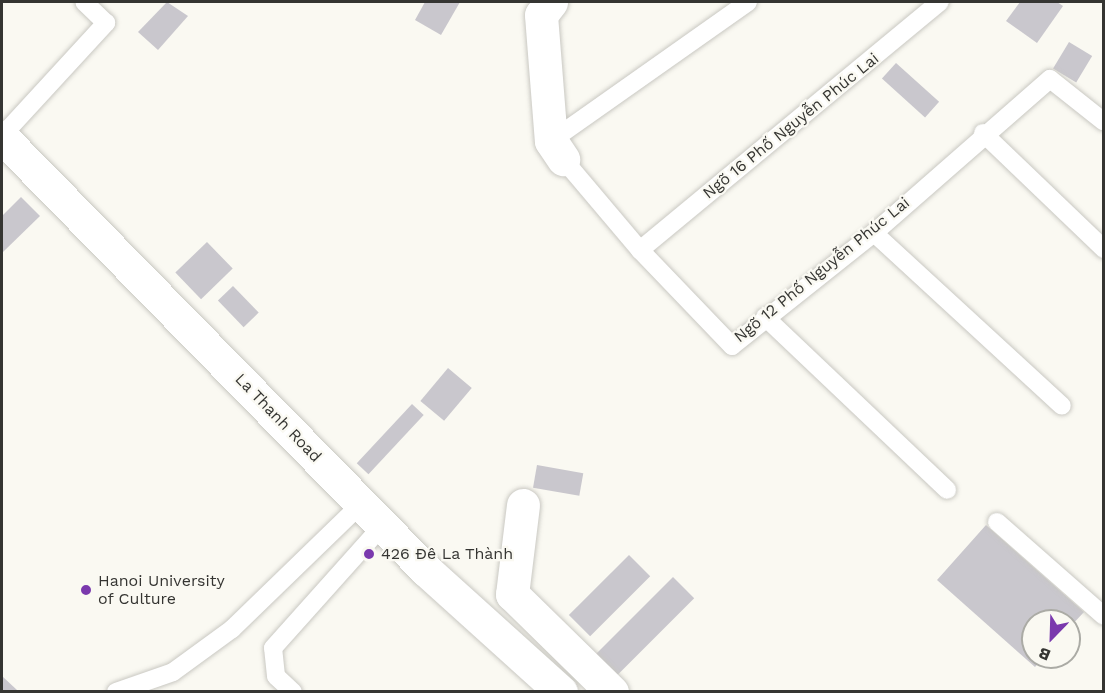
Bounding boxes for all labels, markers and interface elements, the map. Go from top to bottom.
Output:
street label: Ngõ 16 Phố Nguyễn Phúc Lai [699,49,883,203]
street label: Ngõ 12 Phố Nguyễn Phúc Lai [730,193,914,347]
street label: La Thanh Road [231,369,325,467]
place label: 426 Đê La Thành [381,544,514,564]
marker: 426 Đê La Thành [362,547,376,561]
place label: Hanoi University of Culture [98,571,225,609]
marker: Hanoi University of Culture [79,583,93,597]
north arrow [1021,609,1081,669]
text: B [1036,643,1053,665]

